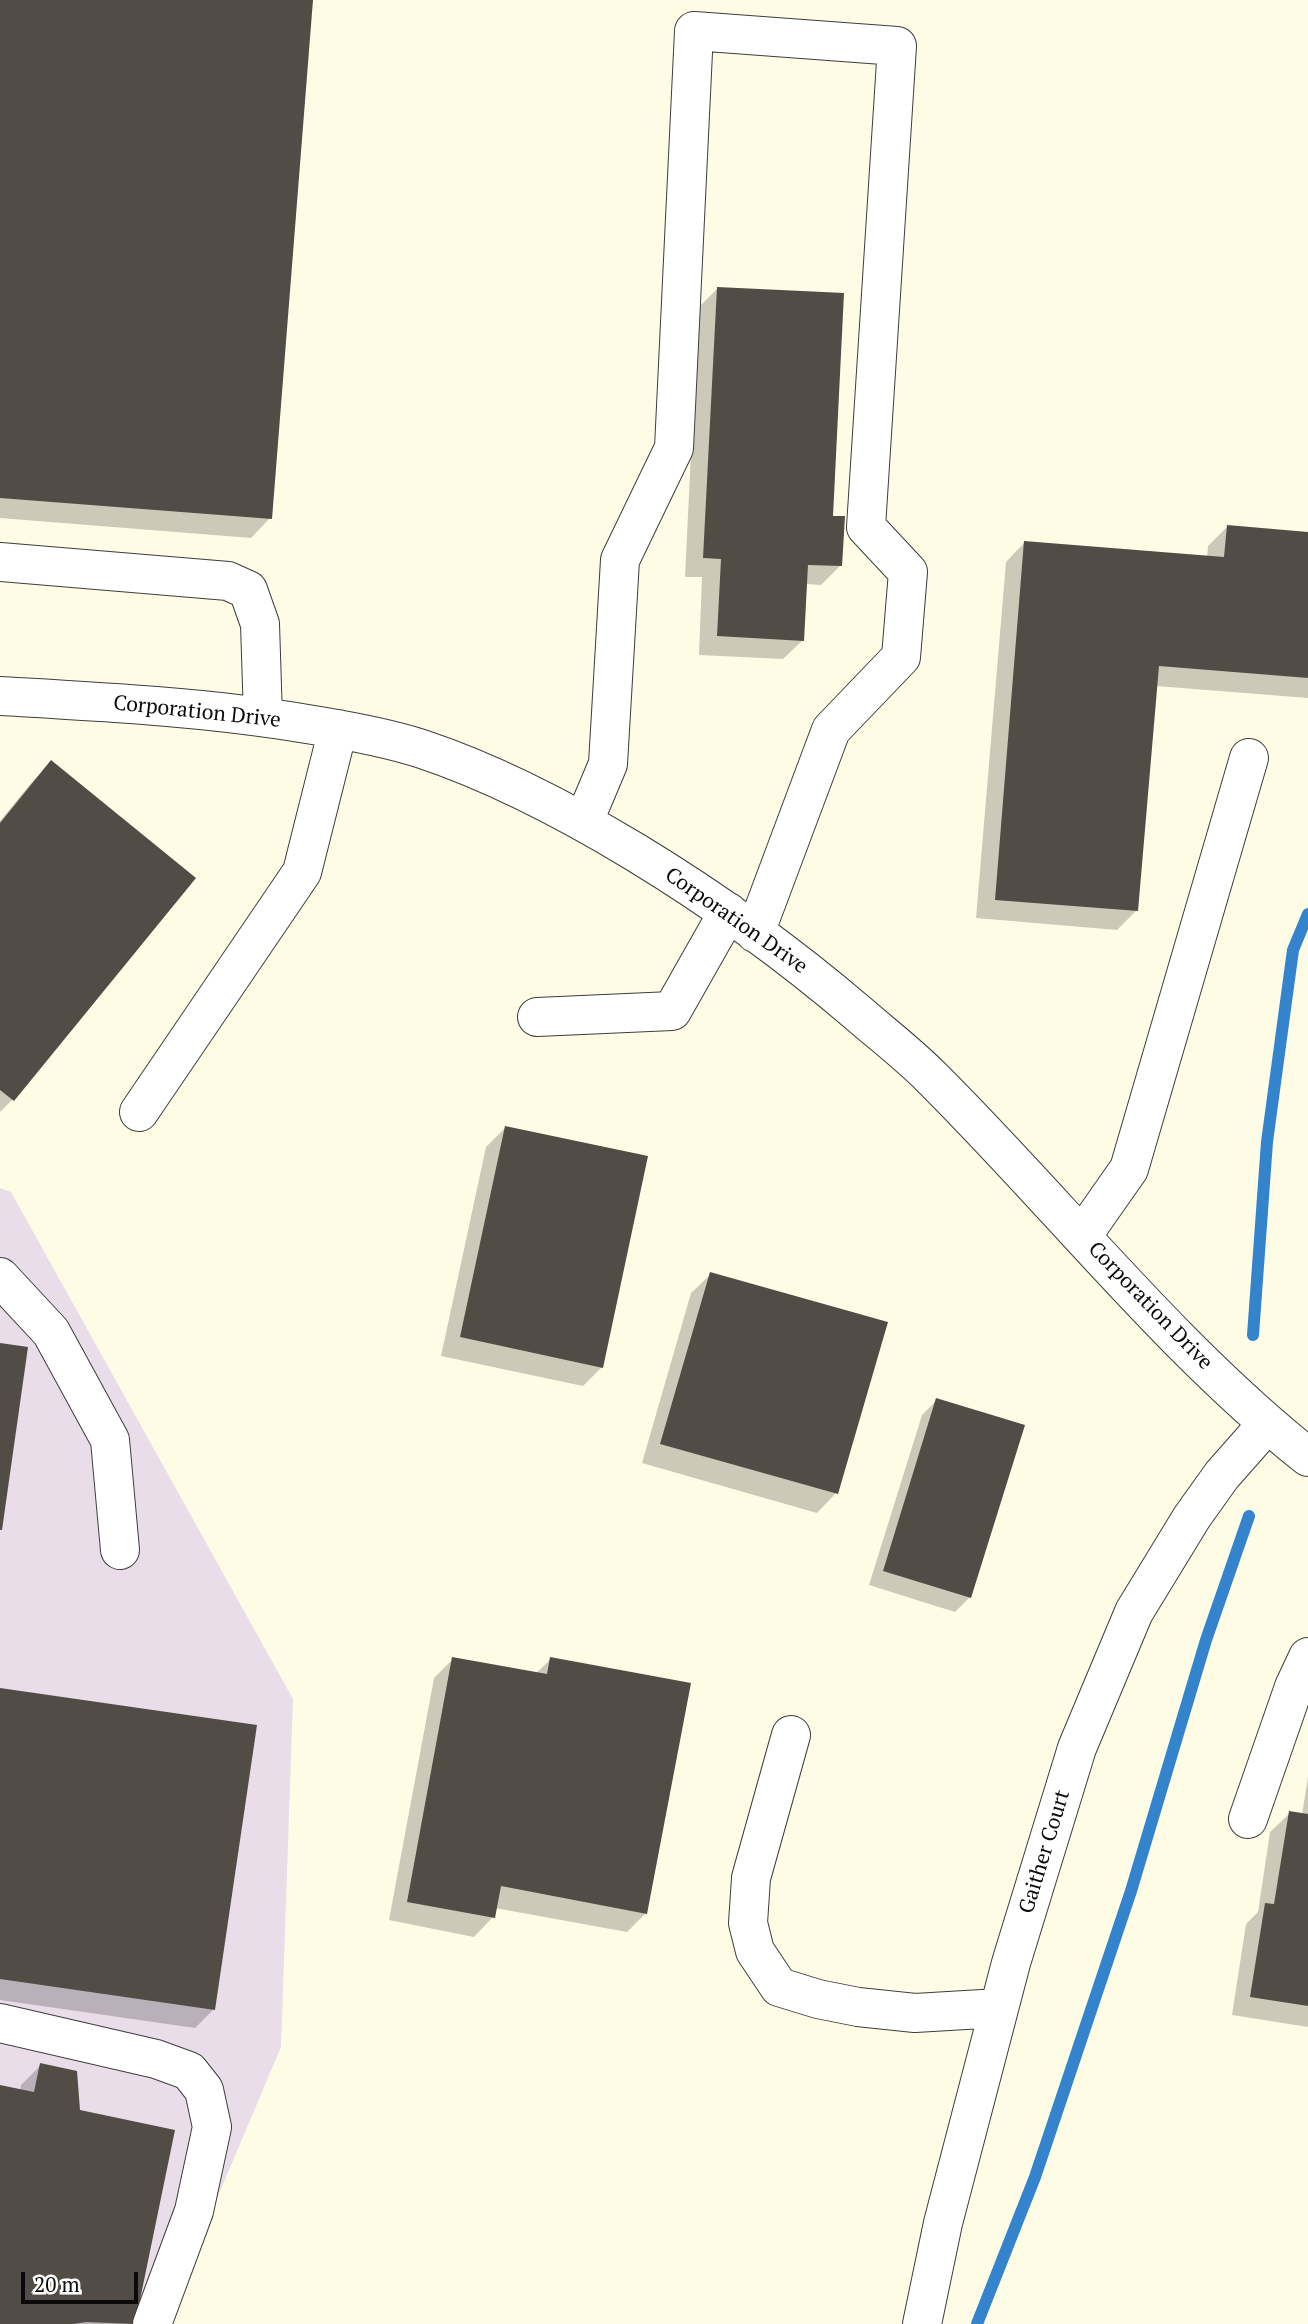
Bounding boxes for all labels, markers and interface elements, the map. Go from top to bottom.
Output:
street label: Corporation Drive [112,691,282,733]
street label: Corporation Drive [660,862,812,980]
street label: Corporation Drive [1082,1237,1218,1375]
street label: Gaither Court [1014,1787,1076,1917]
scale bar [24,2258,142,2302]
text: 20 m [34,2270,80,2298]

